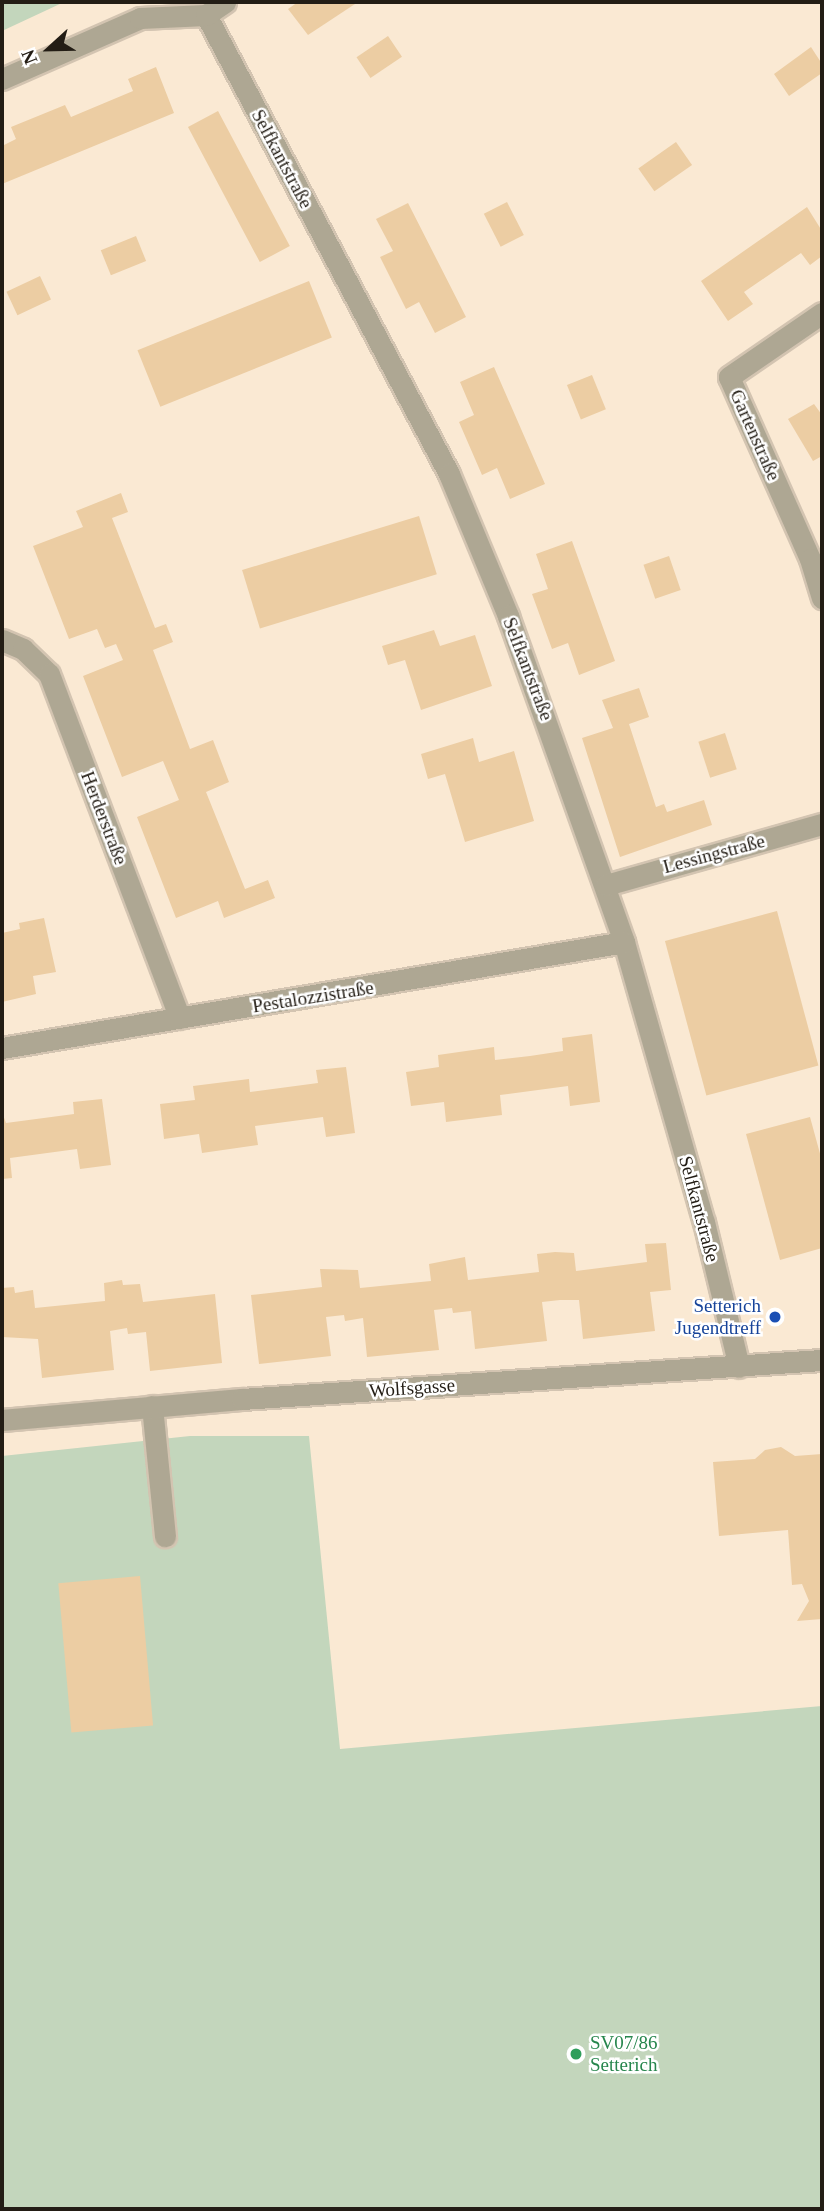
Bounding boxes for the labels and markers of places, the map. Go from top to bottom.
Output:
place label: Setterich Jugendtreff [675,1295,761,1339]
marker: Setterich Jugendtreff [767,1309,783,1325]
place label: SV07/86 Setterich [590,2032,658,2076]
marker: SV07/86 Setterich [568,2046,584,2062]

